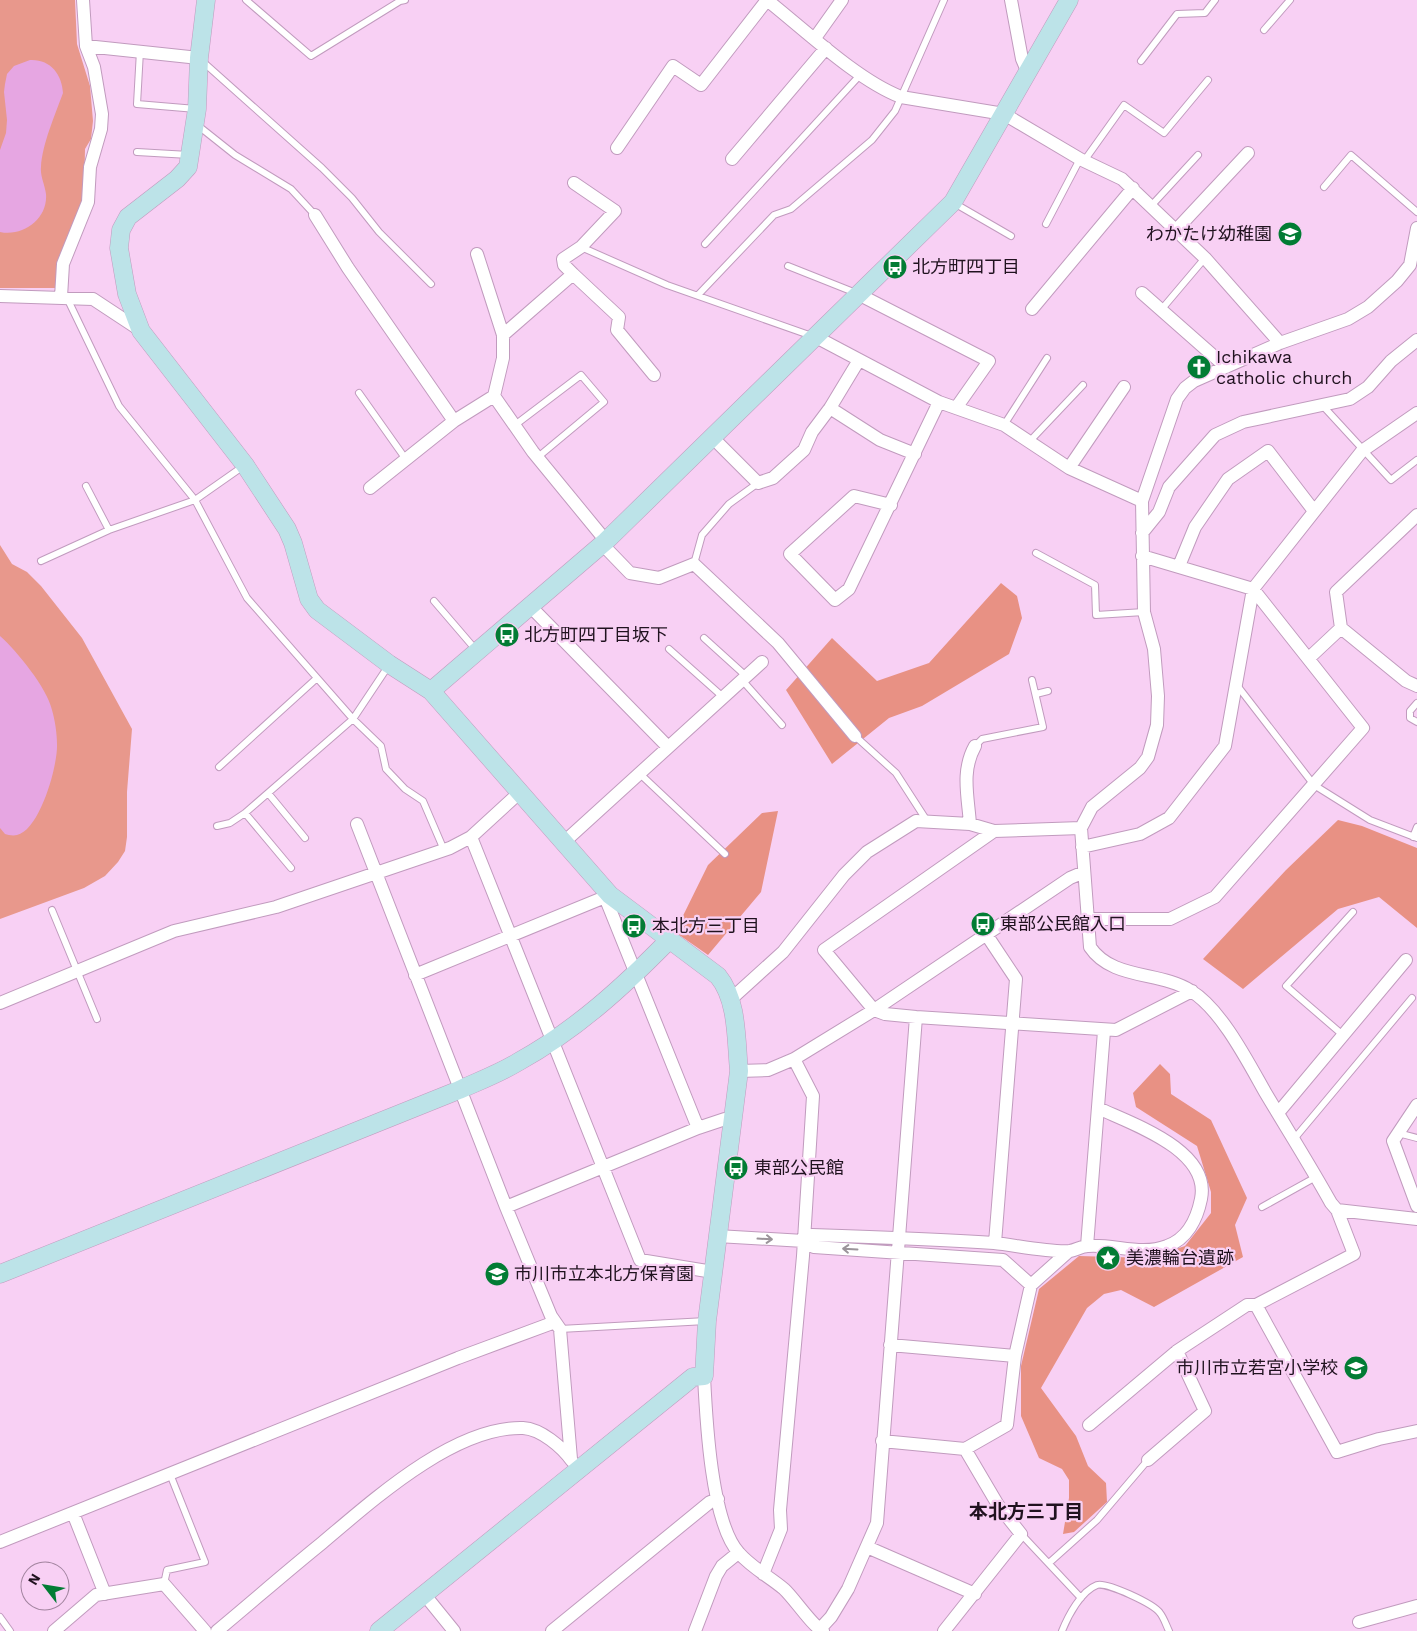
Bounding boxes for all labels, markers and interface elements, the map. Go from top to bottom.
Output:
school or university icon: わかたけ幼稚園 [1277,221,1303,247]
place label: わかたけ幼稚園 [1146,223,1272,244]
bus stop icon: 北方町四丁目 [882,254,908,280]
place label: 北方町四丁目 [912,256,1020,277]
place label: Ichikawa catholic church [1216,346,1353,388]
church icon: Ichikawa catholic church [1186,354,1212,380]
bus stop icon: 北方町四丁目坂下 [494,622,520,648]
place label: 北方町四丁目坂下 [524,624,668,645]
bus stop icon: 東部公民館入口 [970,911,996,937]
bus stop icon: 本北方三丁目 [621,913,647,939]
place label: 東部公民館入口 [1000,913,1126,934]
place label: 本北方三丁目 [652,915,760,936]
bus stop icon: 東部公民館 [723,1155,749,1181]
place label: 東部公民館 [754,1157,844,1178]
one-way arrow [757,1235,773,1244]
one-way arrow [843,1244,859,1253]
place icon: 美濃輪台遺跡 [1095,1245,1121,1271]
place label: 美濃輪台遺跡 [1126,1247,1234,1268]
school or university icon: 市川市立本北方保育園 [484,1261,510,1287]
place label: 市川市立本北方保育園 [514,1263,694,1284]
school or university icon: 市川市立若宮小学校 [1343,1355,1369,1381]
place label: 市川市立若宮小学校 [1176,1357,1338,1378]
district label: 本北方三丁目 [969,1500,1083,1523]
north arrow [20,1561,70,1611]
text: N [24,1571,43,1588]

